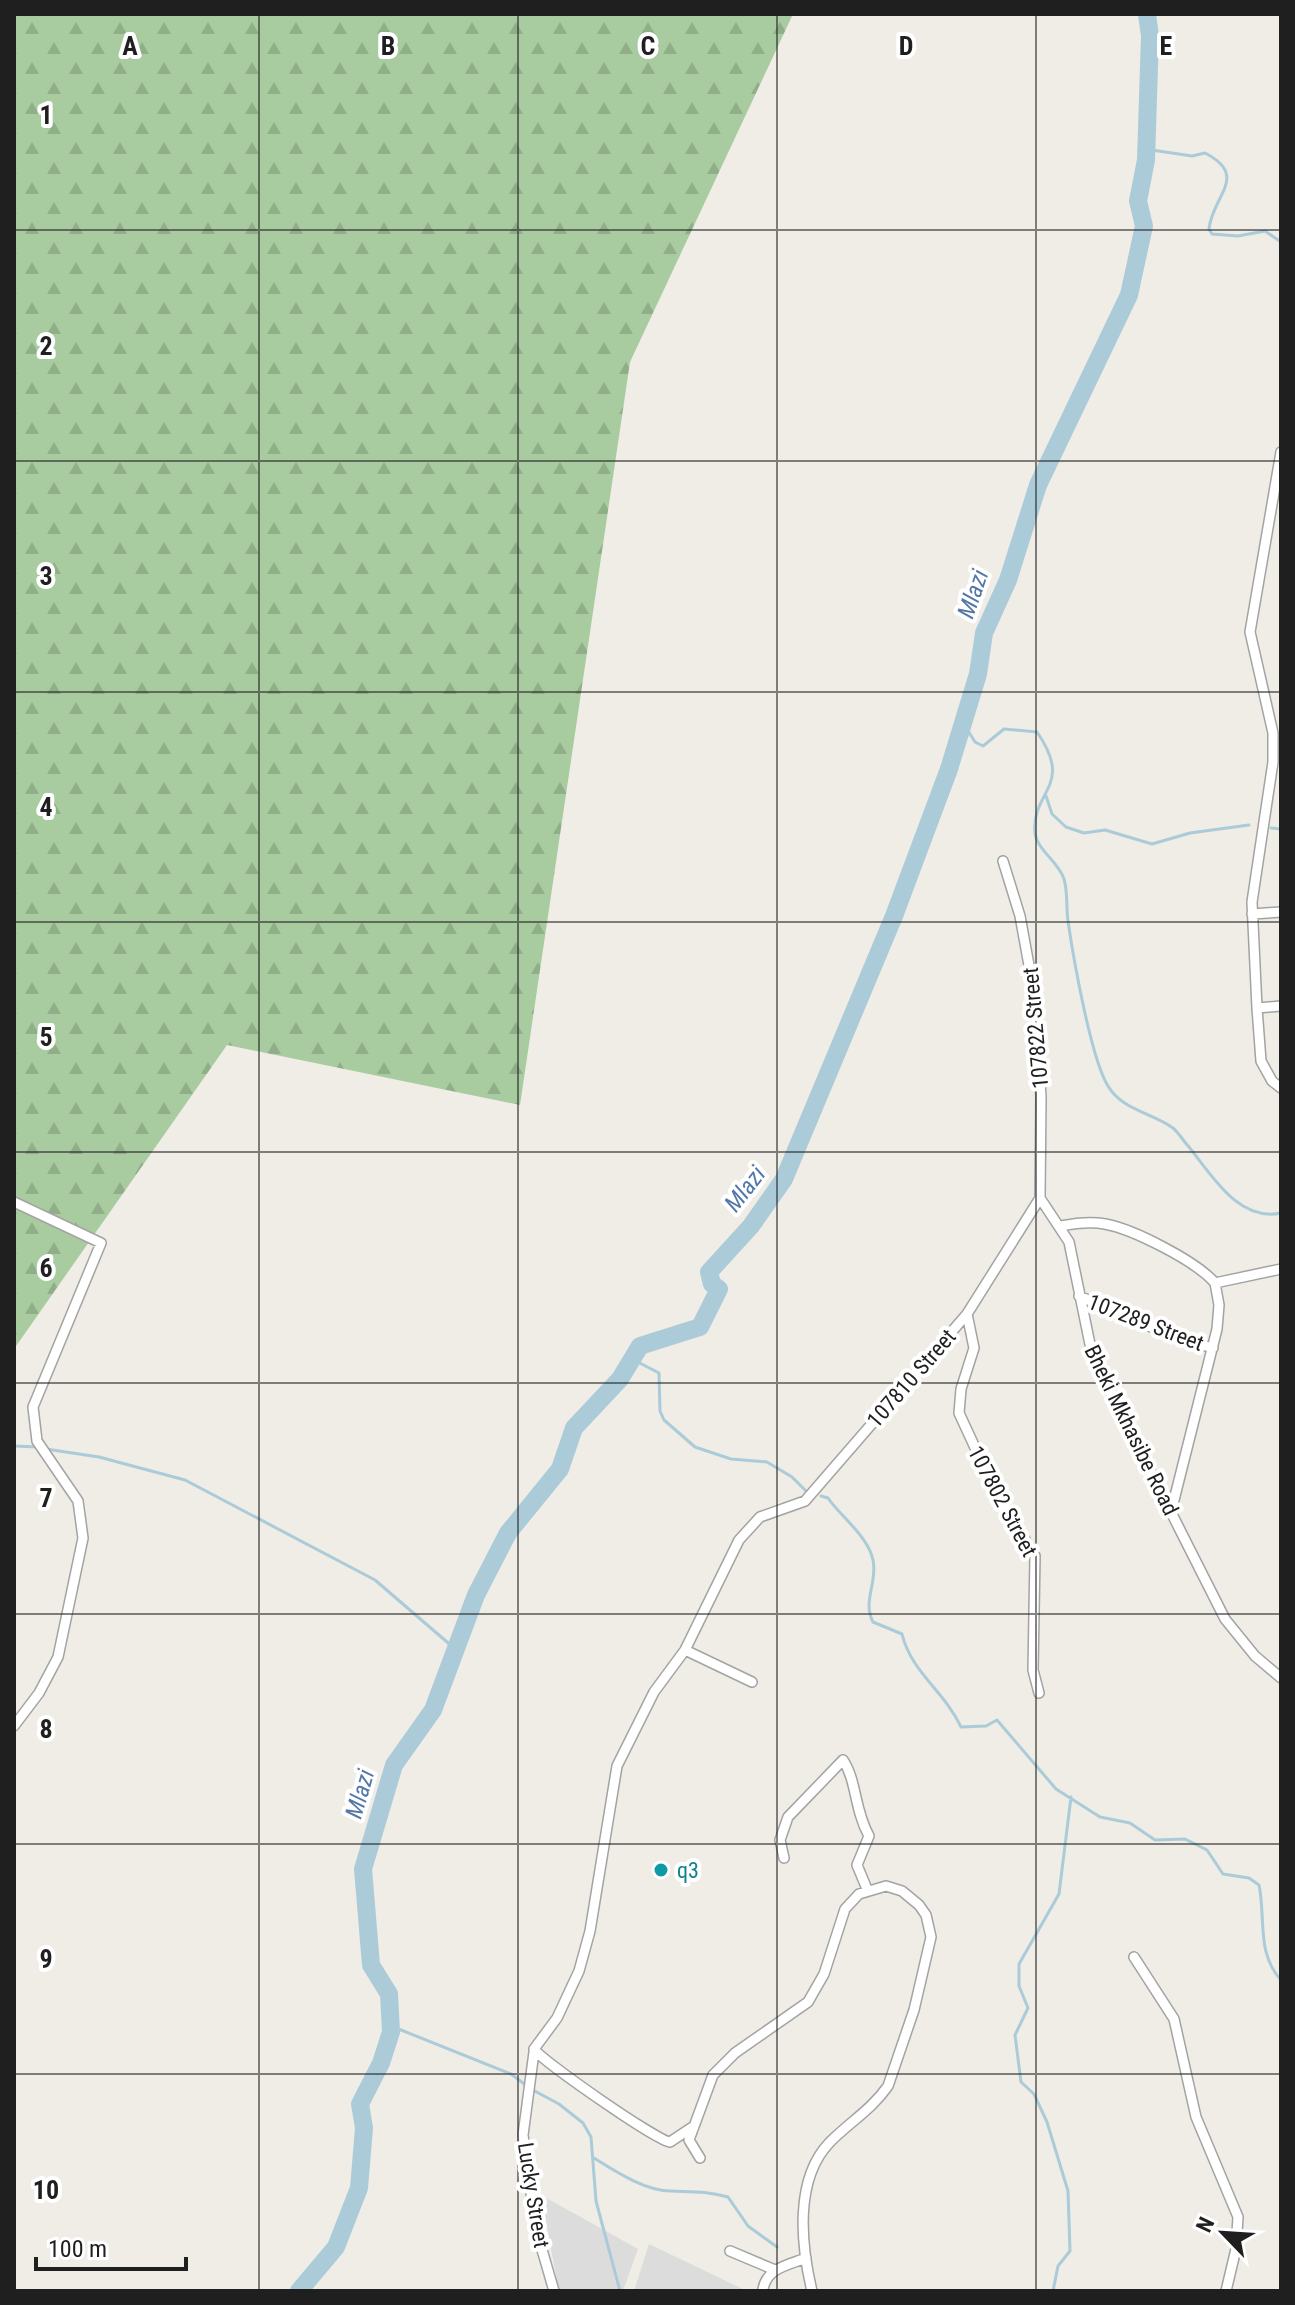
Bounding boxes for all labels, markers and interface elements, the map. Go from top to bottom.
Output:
text: A [122,31,138,61]
text: B [381,31,395,61]
text: C [641,31,656,61]
text: D [899,31,913,61]
text: E [1160,31,1173,61]
text: 1 [39,100,53,130]
text: 2 [39,331,53,361]
text: 3 [39,561,53,591]
water label: Mlazi [952,565,995,622]
text: 4 [39,792,53,822]
street label: 107822 Street [1018,966,1053,1090]
text: 5 [39,1022,53,1052]
water label: Mlazi [719,1160,772,1217]
text: 6 [39,1253,53,1283]
street label: 107289 Street [1085,1289,1207,1356]
street label: 107810 Street [862,1324,961,1432]
street label: Bheki Mkhasibe Road [1080,1341,1184,1519]
street label: 107802 Street [963,1442,1042,1561]
text: 7 [39,1483,53,1513]
text: 8 [39,1714,53,1744]
water label: Mlazi [340,1766,380,1822]
place label: q3 [677,1858,699,1883]
marker: q3 [652,1861,670,1879]
text: 9 [39,1944,53,1974]
street label: Lucky Street [513,2141,554,2250]
text: 10 [33,2175,59,2205]
north arrow [1183,2193,1263,2273]
text: N [1191,2213,1220,2236]
scale bar [36,2221,186,2271]
text: 100 m [48,2235,107,2263]

